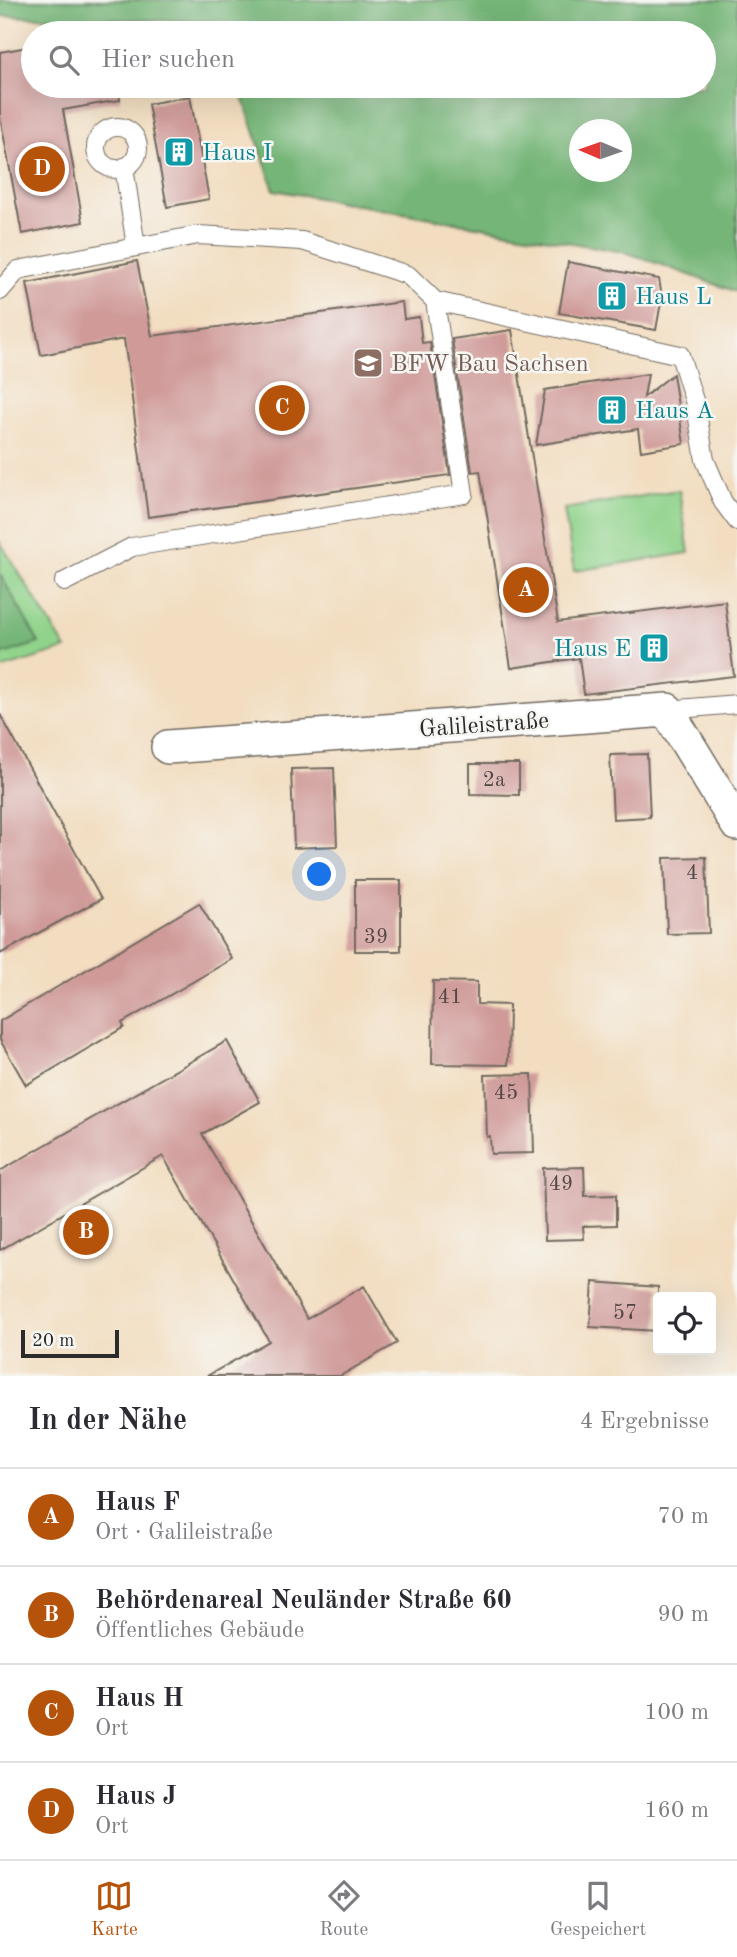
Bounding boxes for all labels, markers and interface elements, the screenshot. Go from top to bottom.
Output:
search box [21,21,716,98]
icon: search [45,41,83,79]
text: Hier suchen [101,47,235,73]
north arrow [569,119,632,182]
building icon: Haus I [162,135,196,169]
place label: Haus I [202,142,272,166]
pin: D [19,143,65,195]
building icon: Haus L [595,279,629,313]
place label: Haus L [635,286,712,310]
school or university icon: BFW Bau Sachsen [351,346,385,380]
place label: BFW Bau Sachsen [391,353,589,377]
pin: C [259,382,305,434]
building icon: Haus A [595,393,629,427]
place label: Haus A [635,400,714,424]
pin: A [503,564,549,616]
building icon: Haus E [637,631,671,665]
place label: Haus E [554,638,631,662]
street label: Galileistraße [418,709,550,743]
house number: 2a [483,770,505,791]
your location [302,857,336,891]
house number: 4 [686,863,698,884]
house number: 39 [364,927,388,948]
house number: 41 [438,987,462,1008]
house number: 45 [494,1083,518,1104]
house number: 49 [549,1174,573,1195]
pin: B [63,1206,109,1258]
map controls [653,1292,716,1355]
button: locate [653,1292,716,1355]
house number: 57 [613,1303,637,1324]
scale bar [21,1327,119,1359]
text: 20 m [32,1332,74,1351]
text: In der Nähe [28,1406,187,1436]
text: 4 Ergebnisse [580,1410,709,1433]
text: Haus F [95,1490,180,1516]
text: A [42,1505,60,1528]
text: 70 m [658,1505,709,1528]
text: Ort · Galileistraße [95,1521,273,1544]
text: Behördenareal Neuländer Straße 60 [95,1588,512,1614]
text: B [43,1603,59,1626]
text: 90 m [658,1603,709,1626]
text: Öffentliches Gebäude [95,1619,304,1642]
text: Haus H [95,1686,184,1712]
text: C [43,1701,59,1724]
text: 100 m [644,1701,709,1724]
text: Ort [95,1717,129,1740]
text: Haus J [95,1784,176,1810]
text: D [42,1799,60,1822]
text: 160 m [644,1799,709,1822]
text: Ort [95,1815,129,1838]
tab: Karte [91,1877,138,1942]
tab: Route [320,1877,368,1942]
tab: Gespeichert [550,1877,646,1942]

